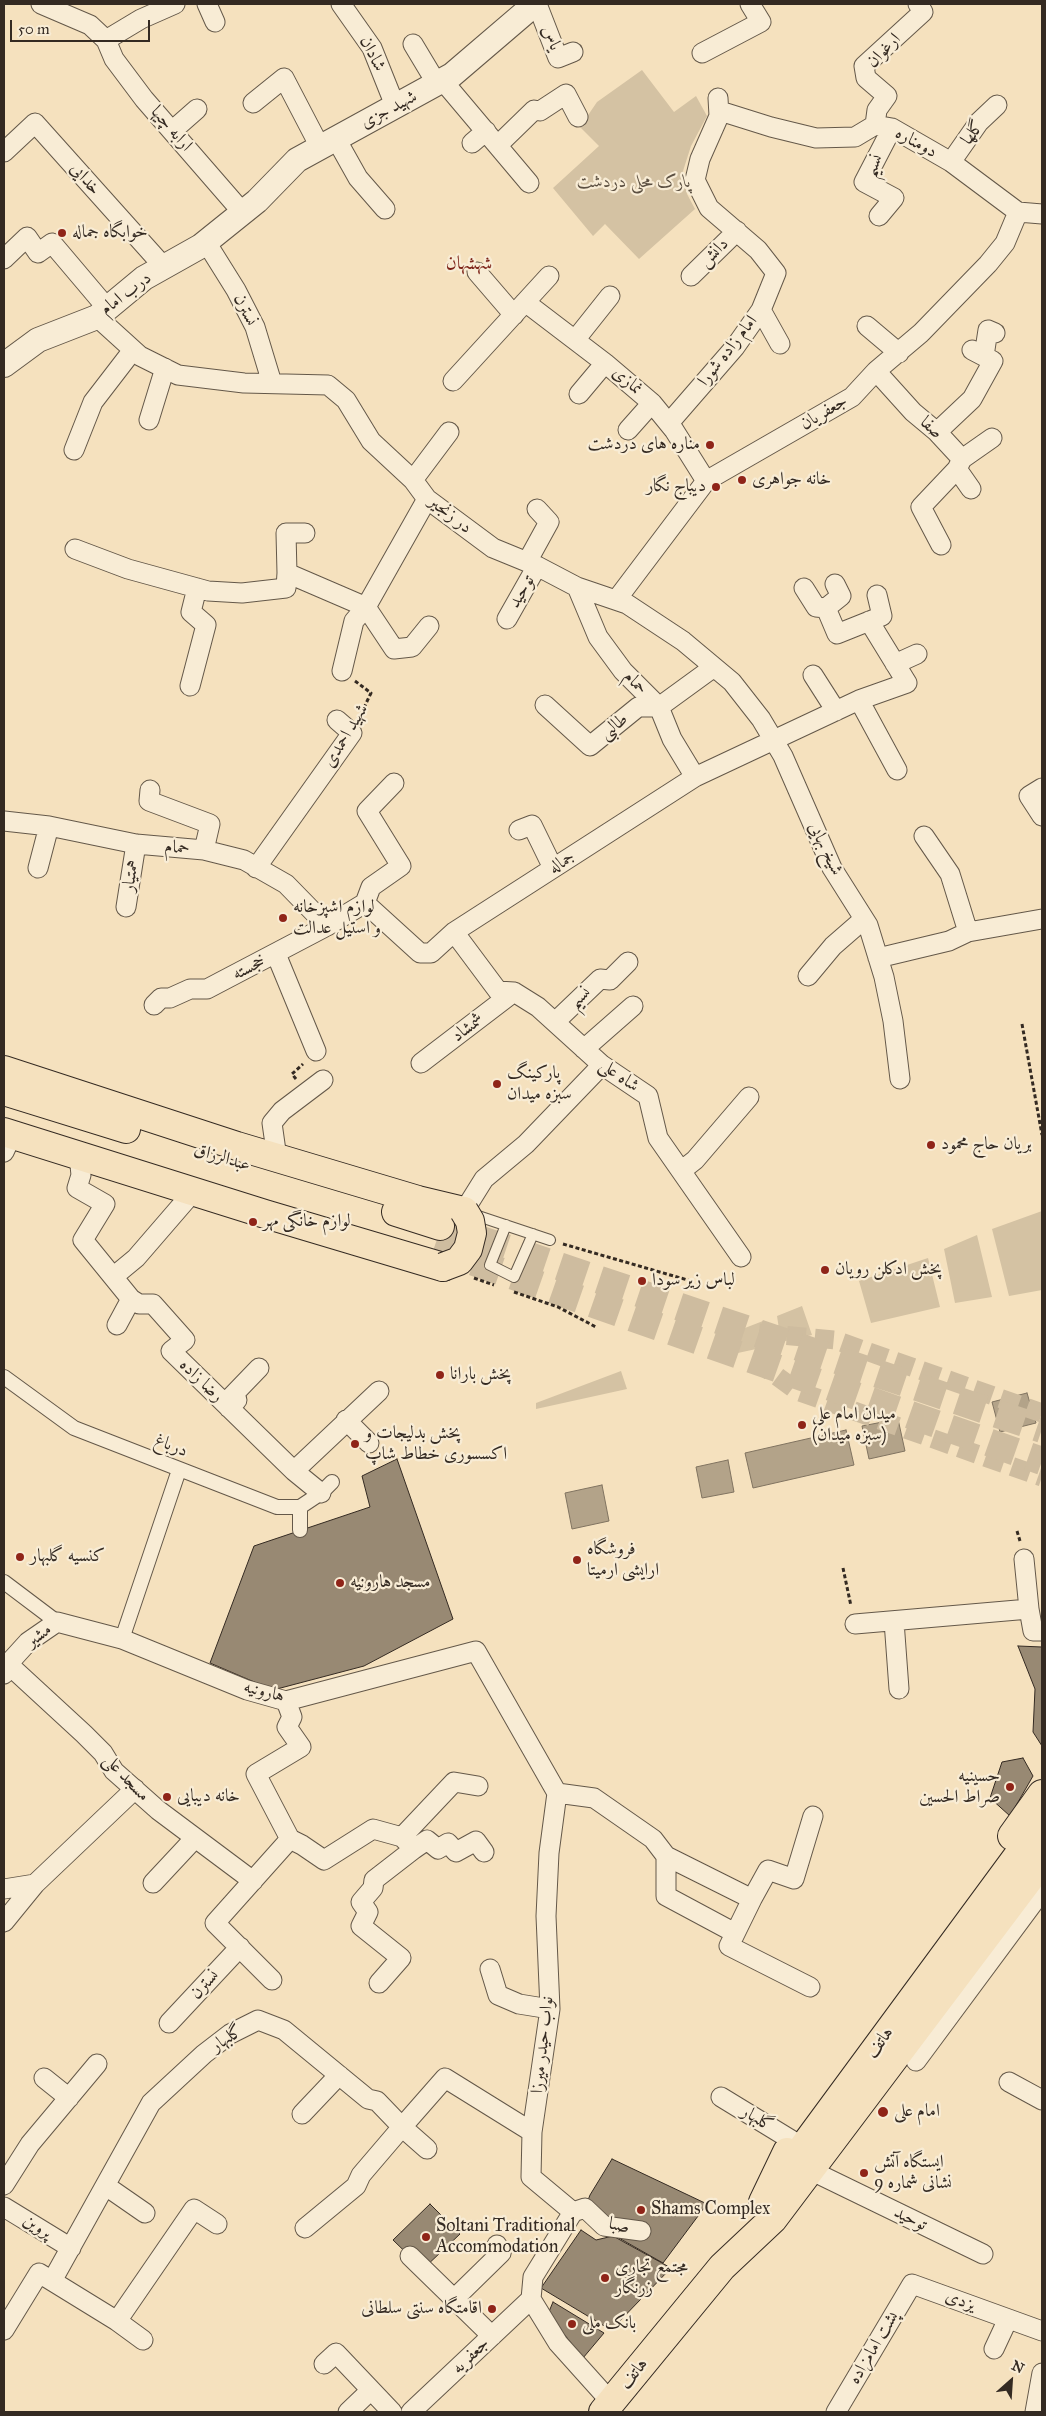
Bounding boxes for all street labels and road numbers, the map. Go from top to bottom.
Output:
street label: یاس [536,22,566,54]
street label: ارغوان [862,29,906,73]
street label: شادان [354,33,390,75]
street label: شهید جزی [357,86,421,134]
street label: ارابه چیها [145,102,197,156]
street label: گلها [957,116,989,150]
street label: دومناره [891,123,941,163]
street label: نسیم [860,151,888,181]
street label: خدایی [65,158,105,200]
street label: دانش [695,234,733,272]
street label: درب امام [96,268,156,320]
street label: نسترن [228,290,262,330]
street label: امام زاده شورا [694,311,762,391]
street label: نمازی [607,362,647,400]
street label: جعفریان [796,391,852,435]
street label: صفا [915,412,947,444]
street label: در زنجیر [424,491,476,539]
street label: توحید [504,572,540,612]
street label: حمام [618,666,652,700]
street label: شهید احمدی [319,700,373,772]
street label: طالبی [595,709,633,745]
street label: شیخ بهایی [803,819,847,879]
street label: حمام [164,836,190,860]
street label: جماله [545,847,579,879]
street label: همتیار [118,858,144,894]
street label: خجسته [229,951,269,985]
street label: نسیم [564,982,596,1014]
street label: شمشاد [448,1009,488,1047]
street label: شاه علی [595,1055,643,1097]
street label: عبدالرزاق [191,1139,253,1177]
street label: رضا زاده [174,1355,228,1407]
street label: درباغ [151,1430,191,1462]
street label: مشیر [22,1619,56,1653]
street label: هارونیه [241,1677,287,1707]
street label: مسجد علی [98,1750,154,1806]
street label: نسترن [186,1966,224,2004]
street label: نواب حیدر میرزا [527,1995,559,2095]
street label: گلبهار [207,2021,247,2057]
street label: هاتف [861,2023,899,2063]
street label: گلبهار [737,2101,777,2137]
street label: توحید [890,2202,930,2236]
street label: پروین [19,2210,55,2244]
street label: صبا [606,2213,632,2239]
street label: یزدی [942,2286,978,2316]
street label: پشت امامزاده [844,2308,904,2388]
street label: جعفریه [448,2333,494,2379]
street label: هاتف [615,2354,653,2394]

